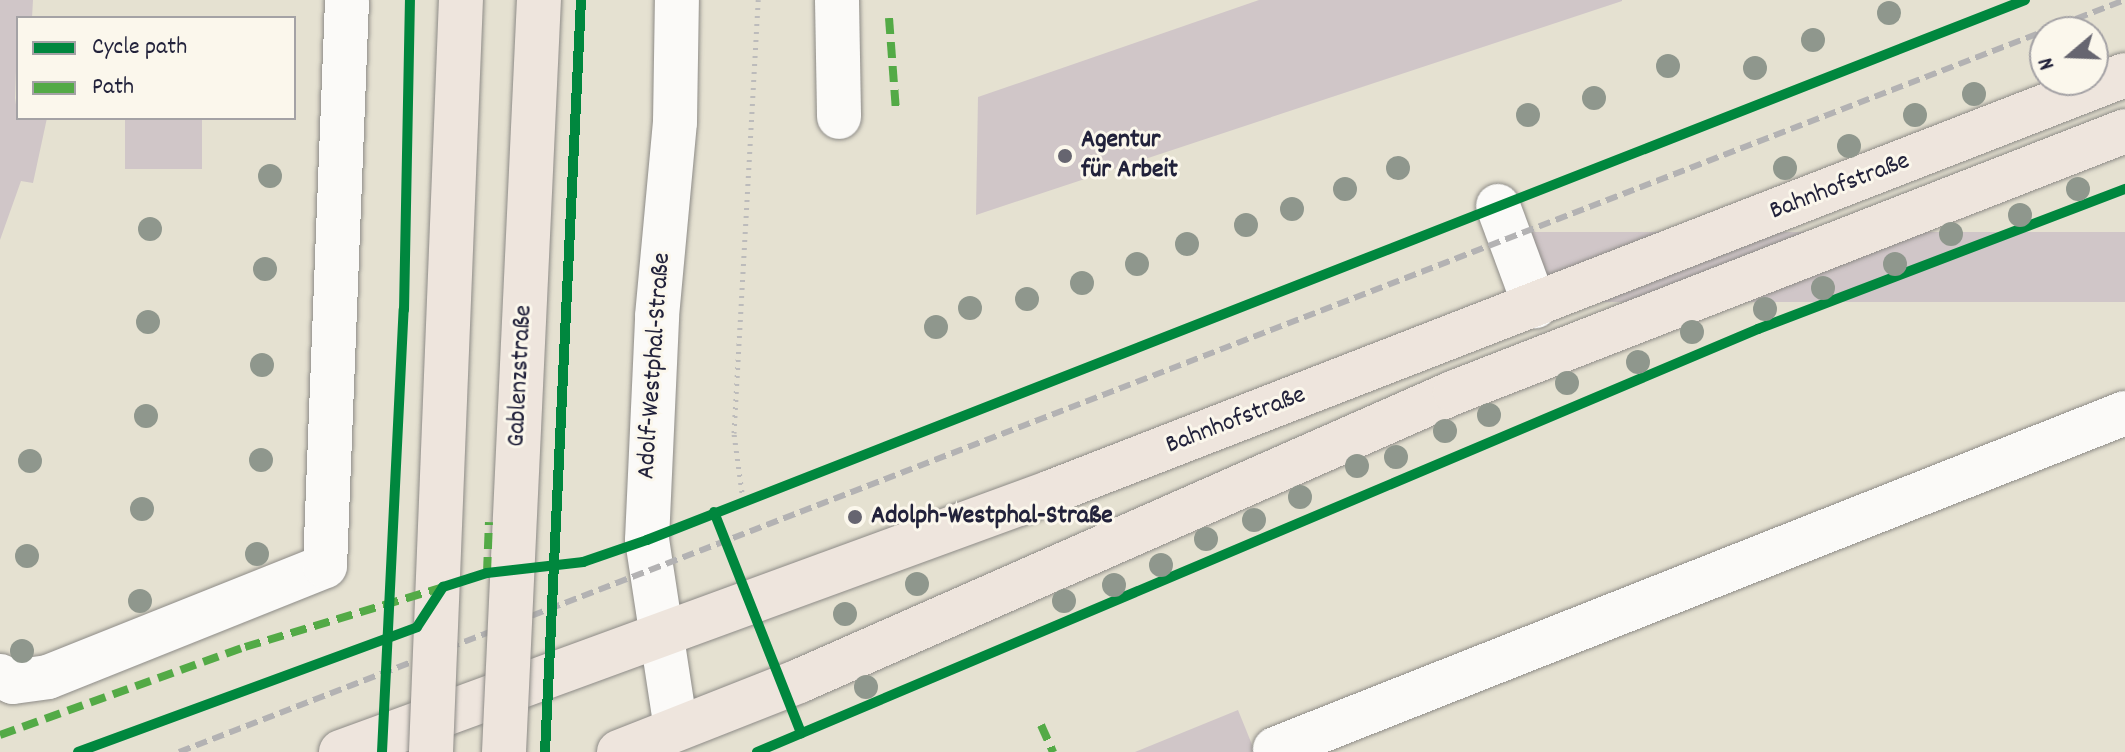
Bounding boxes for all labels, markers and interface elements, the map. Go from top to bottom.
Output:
legend [16,16,296,120]
north arrow [2029,16,2109,96]
text: Cycle path [92,31,187,65]
text: N [2031,53,2064,74]
text: Path [92,71,134,105]
place label: Agentur für Arbeit [1081,125,1178,186]
street label: Bahnhofstraße [1766,146,1914,228]
marker: Agentur für Arbeit [1056,147,1074,165]
street label: Adolf-Westphal-Straße [632,252,678,480]
street label: Gablenzstraße [502,304,540,448]
street label: Bahnhofstraße [1162,380,1310,462]
place label: Adolph-Westphal-Straße [871,501,1113,533]
marker: Adolph-Westphal-Straße [846,508,864,526]

